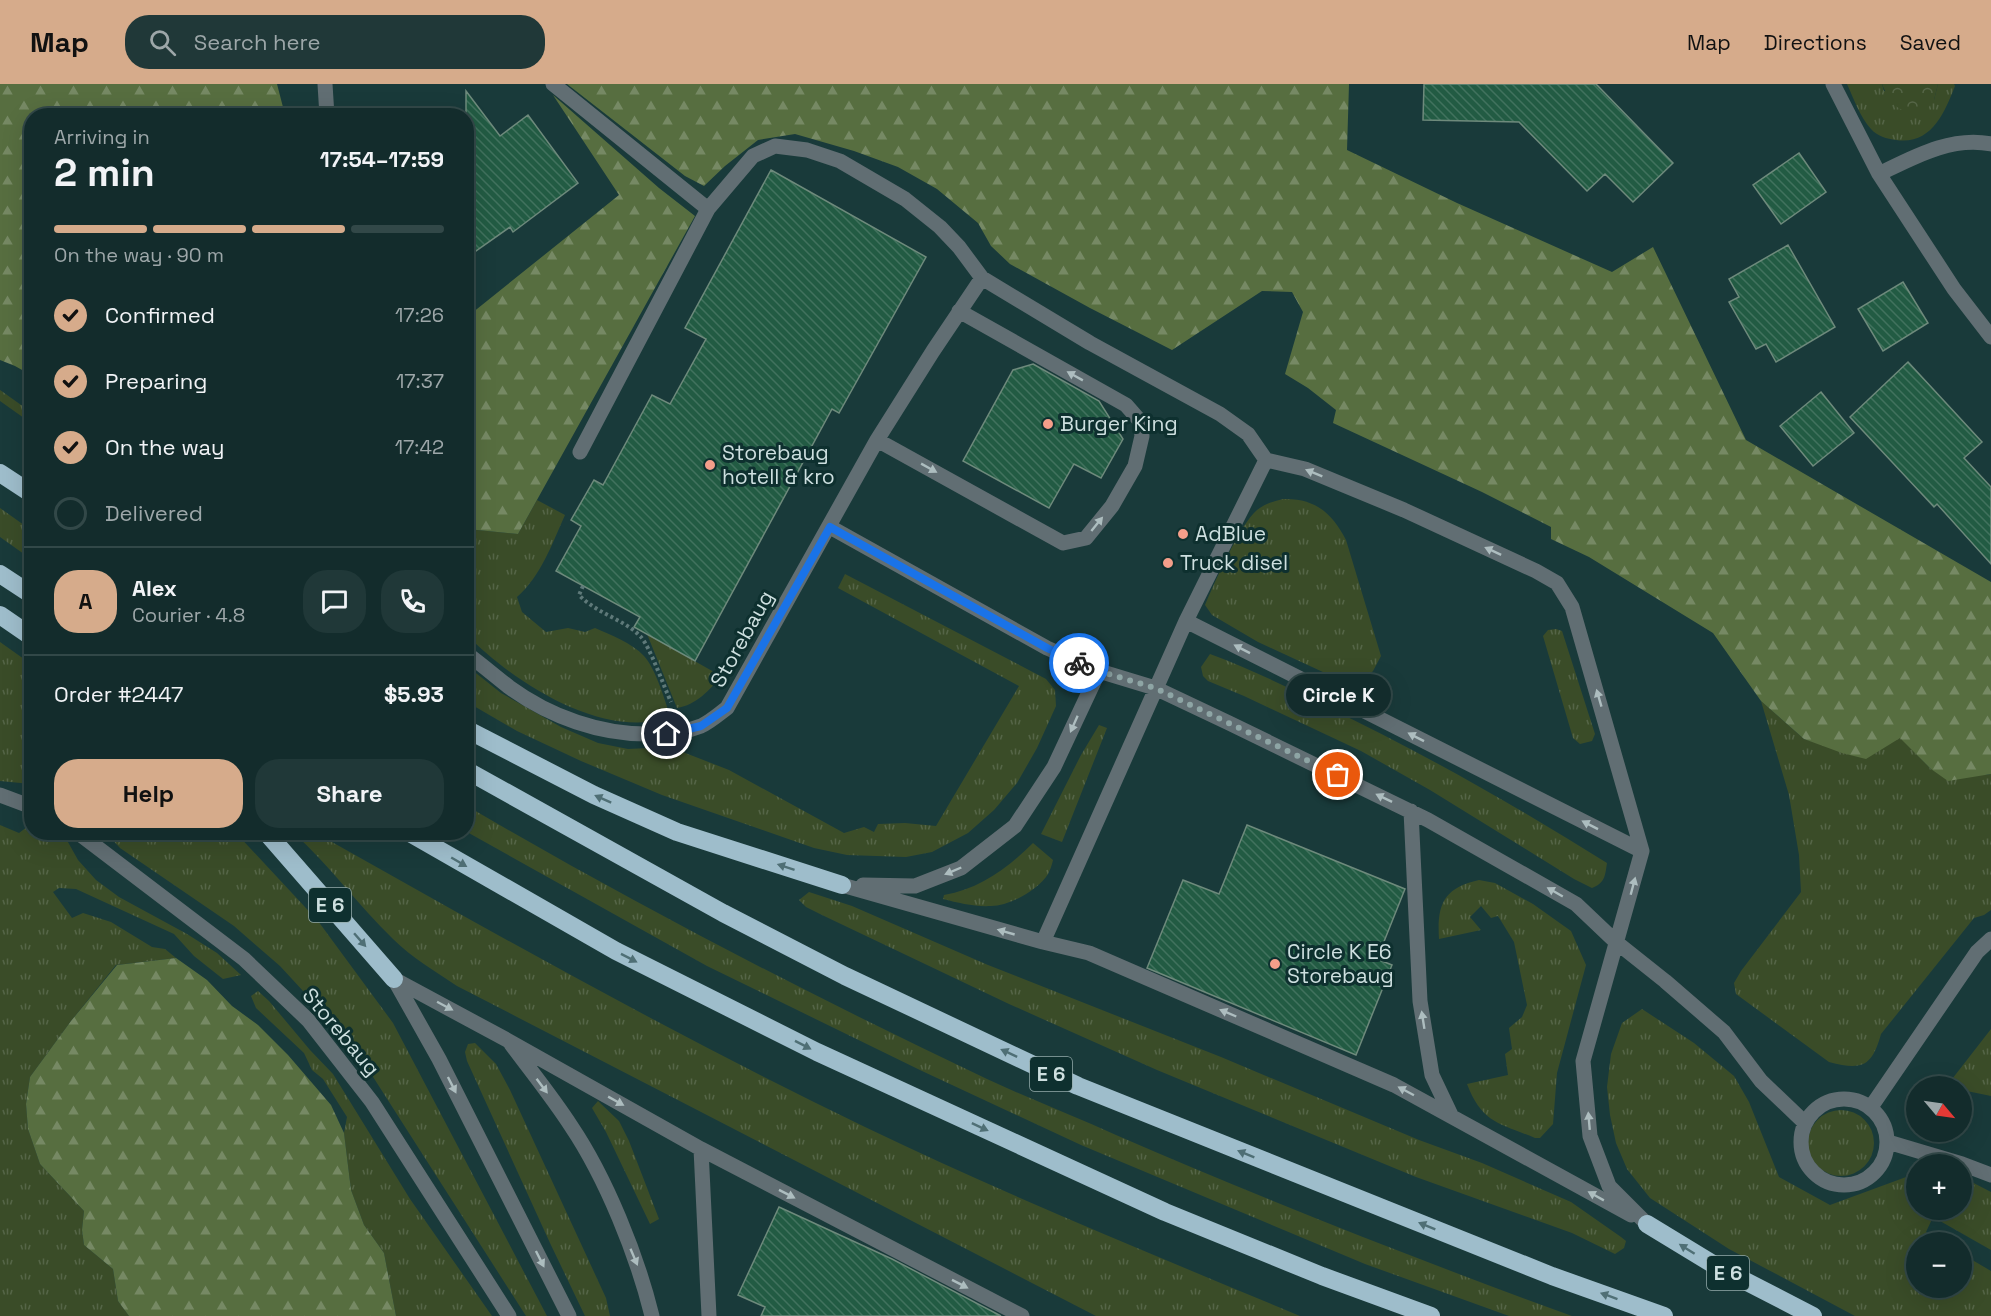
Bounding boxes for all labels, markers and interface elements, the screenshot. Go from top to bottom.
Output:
search box [125,15,545,69]
text: Map [30,24,89,60]
icon: search [146,26,179,59]
text: Search here [194,28,321,56]
text: Map [1687,29,1731,56]
text: Directions [1764,29,1867,56]
text: Saved [1900,29,1961,56]
text: Arriving in [54,124,150,150]
text: 17:54–17:59 [320,145,444,173]
text: 2 min [54,148,155,197]
text: On the way · 90 m [54,242,224,268]
icon: check [54,299,87,332]
text: Confirmed [105,301,215,329]
text: 17:26 [395,302,444,328]
icon: check [54,365,87,398]
text: Preparing [105,367,207,395]
text: 17:37 [396,368,444,394]
one-way arrow [1066,371,1083,381]
place label: Burger King [1060,410,1178,437]
marker: Burger King [1041,417,1055,431]
icon: check [54,431,87,464]
text: On the way [105,433,224,461]
text: 17:42 [395,434,444,460]
place label: Storebaug hotell & kro [722,439,835,490]
marker: Storebaug hotell & kro [703,458,717,472]
one-way arrow [920,463,937,473]
one-way arrow [1305,467,1323,477]
text: Delivered [105,499,203,527]
one-way arrow [1091,516,1104,532]
place label: AdBlue [1195,520,1266,547]
marker: AdBlue [1176,527,1190,541]
one-way arrow [1484,546,1501,555]
place label: Truck disel [1180,549,1288,576]
marker: Truck disel [1161,556,1175,570]
button: chat [303,570,366,633]
button: phone [381,570,444,633]
text: Alex [132,574,177,602]
street label: Storebaug [704,586,779,692]
text: A [79,587,92,615]
text: Courier · 4.8 [132,602,245,628]
courier [1049,633,1109,693]
one-way arrow [1233,645,1250,654]
icon: bike [1063,647,1096,680]
callout: Circle K [1286,673,1390,715]
text: Order #2447 [54,680,183,708]
text: $5.93 [384,680,444,708]
text: Circle K [1303,682,1374,708]
one-way arrow [1593,689,1603,707]
pin [641,708,692,759]
one-way arrow [1069,715,1078,733]
icon: home [650,717,683,750]
one-way arrow [1407,732,1424,742]
pin [1312,749,1363,800]
icon: bag [1321,758,1354,791]
button: Help [54,759,243,828]
button: Share [255,759,444,828]
one-way arrow [1375,793,1392,803]
one-way arrow [594,794,612,804]
one-way arrow [1581,820,1599,830]
one-way arrow [451,857,468,867]
one-way arrow [777,861,795,871]
one-way arrow [943,866,961,876]
one-way arrow [1629,877,1638,895]
one-way arrow [1547,886,1563,897]
road number: E 6 [309,888,351,922]
one-way arrow [997,927,1015,936]
one-way arrow [353,932,367,947]
place label: Circle K E6 Storebaug [1287,938,1394,989]
one-way arrow [620,953,637,962]
marker: Circle K E6 Storebaug [1268,957,1282,971]
street label: Storebaug [297,982,386,1081]
one-way arrow [437,1001,454,1011]
one-way arrow [1219,1008,1237,1017]
one-way arrow [1419,1010,1428,1029]
one-way arrow [794,1040,812,1050]
one-way arrow [1000,1049,1017,1058]
road number: E 6 [1030,1057,1072,1091]
north arrow [1906,1076,1972,1142]
map controls [1906,1076,1972,1298]
one-way arrow [448,1077,457,1094]
one-way arrow [536,1078,548,1094]
one-way arrow [1398,1086,1415,1096]
one-way arrow [608,1096,625,1106]
one-way arrow [1584,1112,1594,1131]
one-way arrow [971,1123,989,1133]
one-way arrow [1237,1148,1255,1158]
button: + [1906,1154,1972,1220]
one-way arrow [779,1189,796,1199]
one-way arrow [1587,1191,1604,1201]
one-way arrow [1418,1221,1436,1230]
button: − [1906,1232,1972,1298]
one-way arrow [1679,1243,1695,1254]
one-way arrow [630,1249,639,1266]
one-way arrow [536,1251,545,1268]
road number: E 6 [1707,1256,1749,1290]
one-way arrow [952,1279,969,1289]
one-way arrow [1600,1291,1618,1301]

